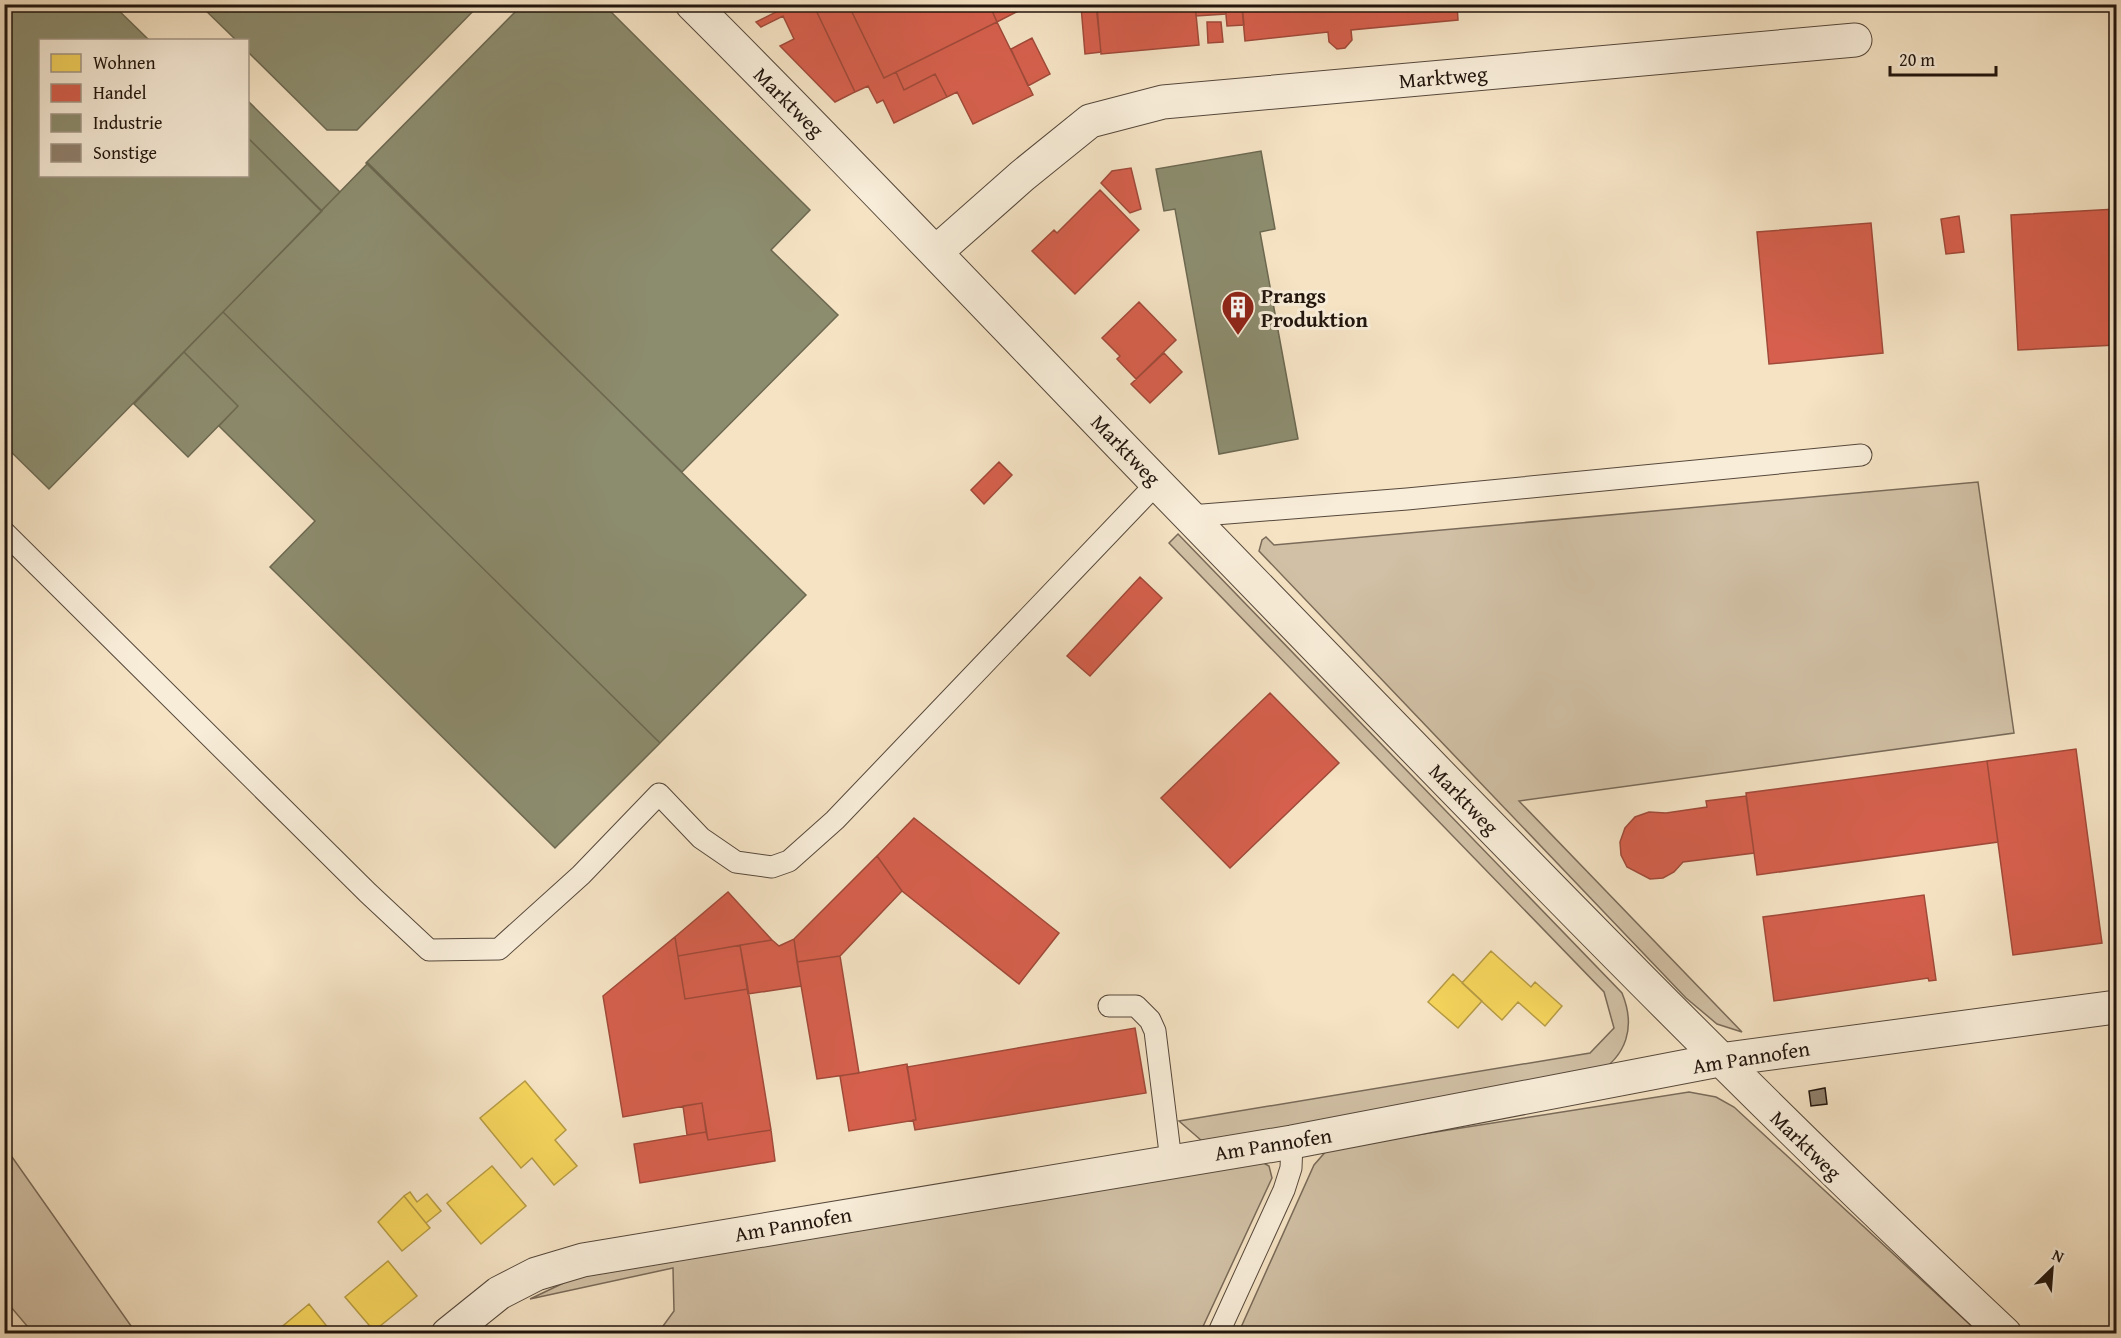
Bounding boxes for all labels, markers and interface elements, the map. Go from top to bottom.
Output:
legend [39,39,249,177]
scale bar [1890,39,1996,77]
text: 20 m [1899,46,1935,73]
text: Wohnen [93,49,156,76]
street label: Marktweg [1397,58,1489,96]
street label: Marktweg [747,60,832,145]
text: Handel [93,79,147,106]
text: Industrie [93,109,162,136]
text: Sonstige [93,139,157,166]
place label: Prangs Produktion [1261,280,1368,335]
building icon: Prangs Produktion [1220,289,1256,336]
street label: Marktweg [1084,407,1168,493]
street label: Marktweg [1422,756,1506,842]
street label: Am Pannofen [1690,1032,1812,1082]
street label: Marktweg [1763,1103,1849,1187]
street label: Am Pannofen [1212,1119,1334,1169]
street label: Am Pannofen [732,1198,854,1250]
north arrow [2022,1239,2082,1299]
text: N [2048,1242,2069,1269]

